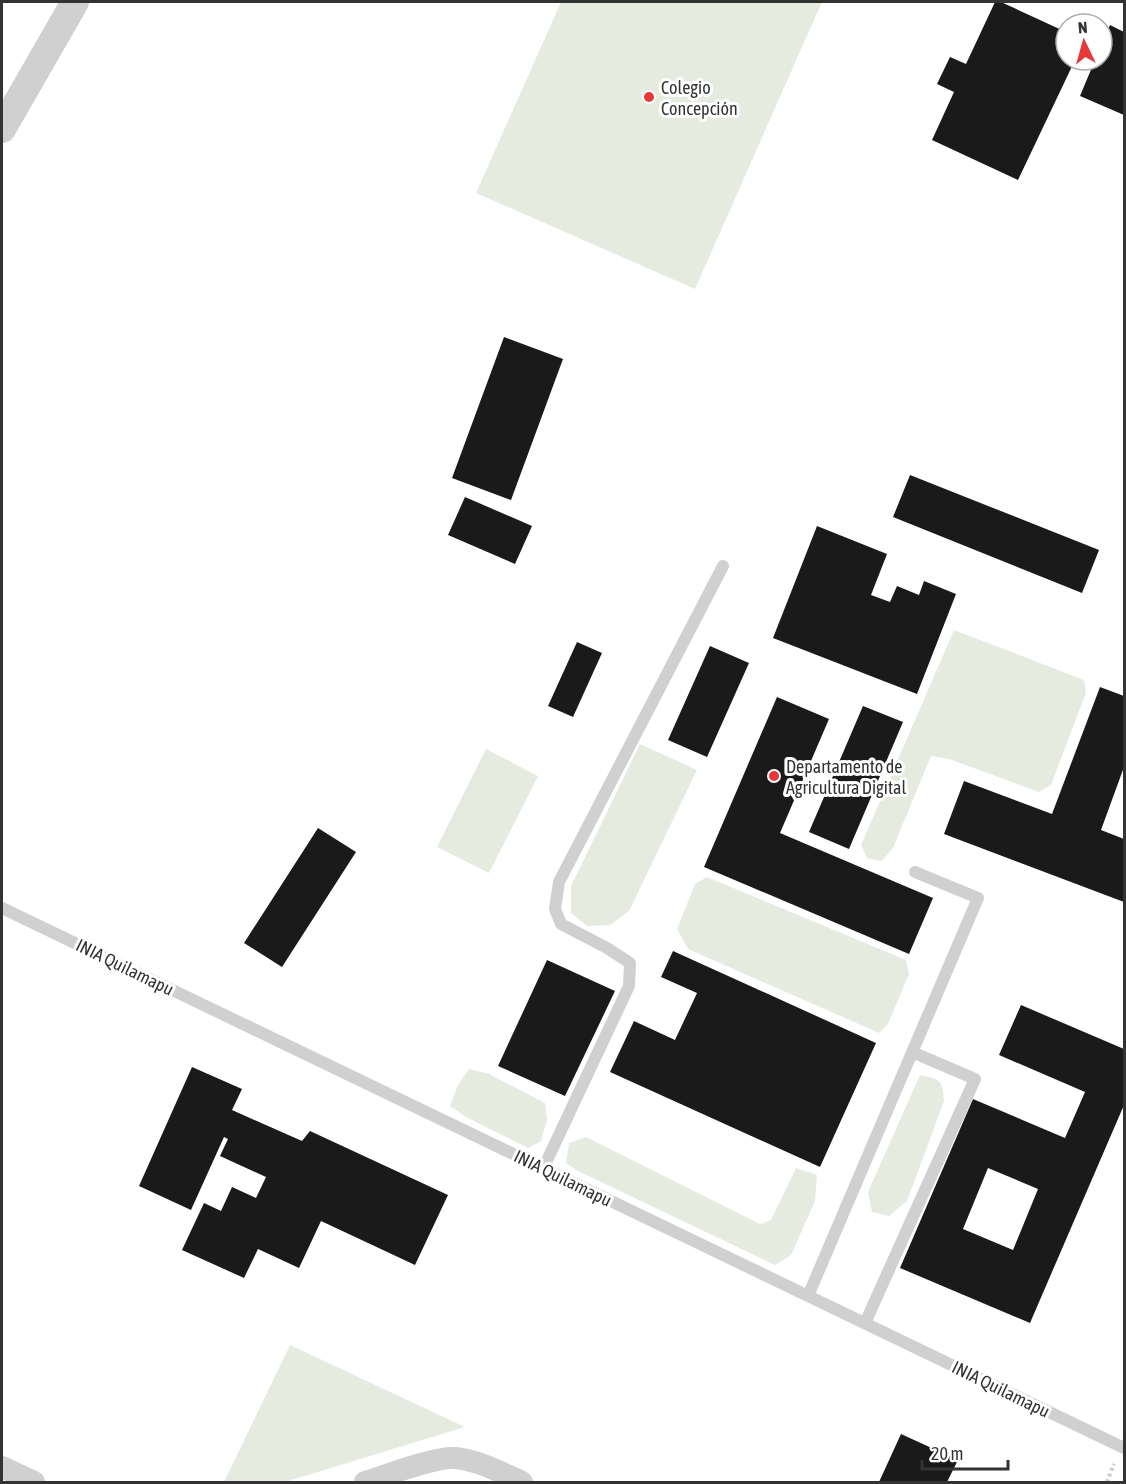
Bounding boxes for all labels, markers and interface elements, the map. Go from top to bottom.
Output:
north arrow [1054,12,1114,72]
text: N [1077,18,1088,36]
place label: Colegio Concepción [661,77,738,119]
marker: Colegio Concepción [642,90,656,104]
place label: Departamento de Agricultura Digital [786,756,906,798]
marker: Departamento de Agricultura Digital [767,769,781,783]
street label: INIA Quilamapu [73,934,177,1000]
street label: INIA Quilamapu [511,1145,615,1211]
street label: INIA Quilamapu [949,1356,1053,1422]
scale bar [922,1433,1008,1471]
text: 20 m [931,1443,963,1464]

